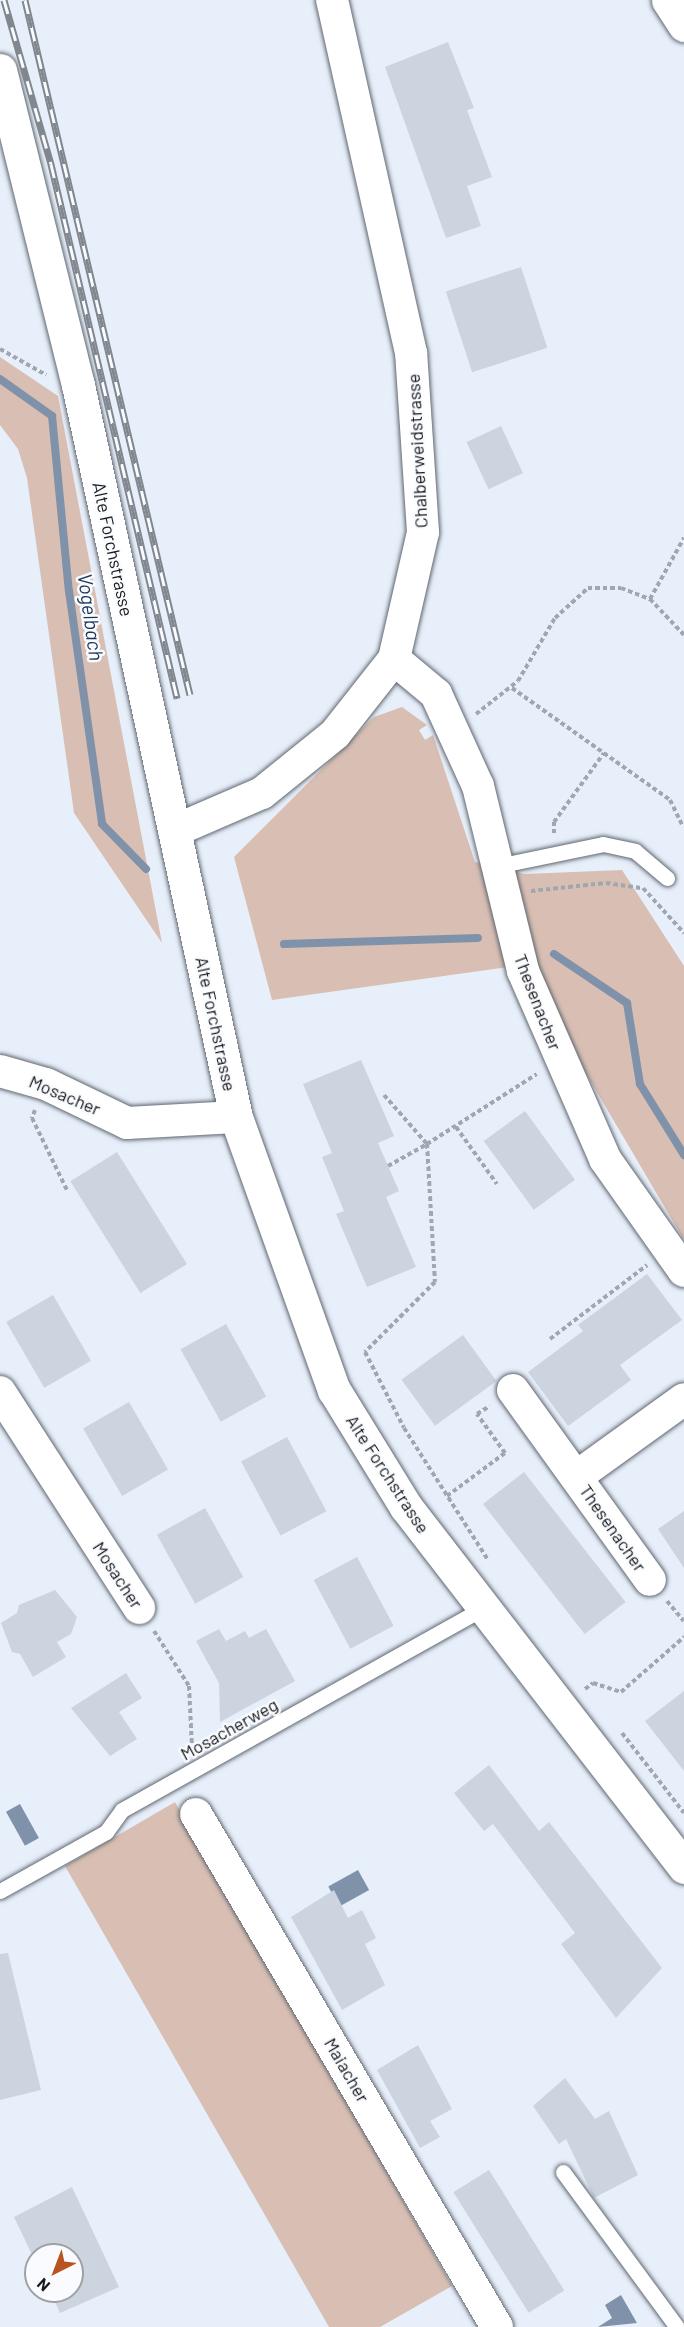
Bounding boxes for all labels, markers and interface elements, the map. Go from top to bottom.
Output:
street label: Chalberweidstrasse [402,373,432,529]
street label: Alte Forchstrasse [88,480,138,618]
water label: Vogelbach [73,572,109,662]
street label: Thesenacher [510,951,566,1053]
street label: Alte Forchstrasse [191,955,241,1093]
street label: Mosacher [26,1070,104,1120]
street label: Alte Forchstrasse [342,1411,434,1537]
street label: Thesenacher [575,1480,651,1576]
street label: Mosacher [88,1537,148,1613]
street label: Mosacherweg [177,1693,281,1765]
street label: Maiacher [320,2034,374,2106]
north arrow [24,2243,84,2303]
text: N [33,2275,53,2296]

